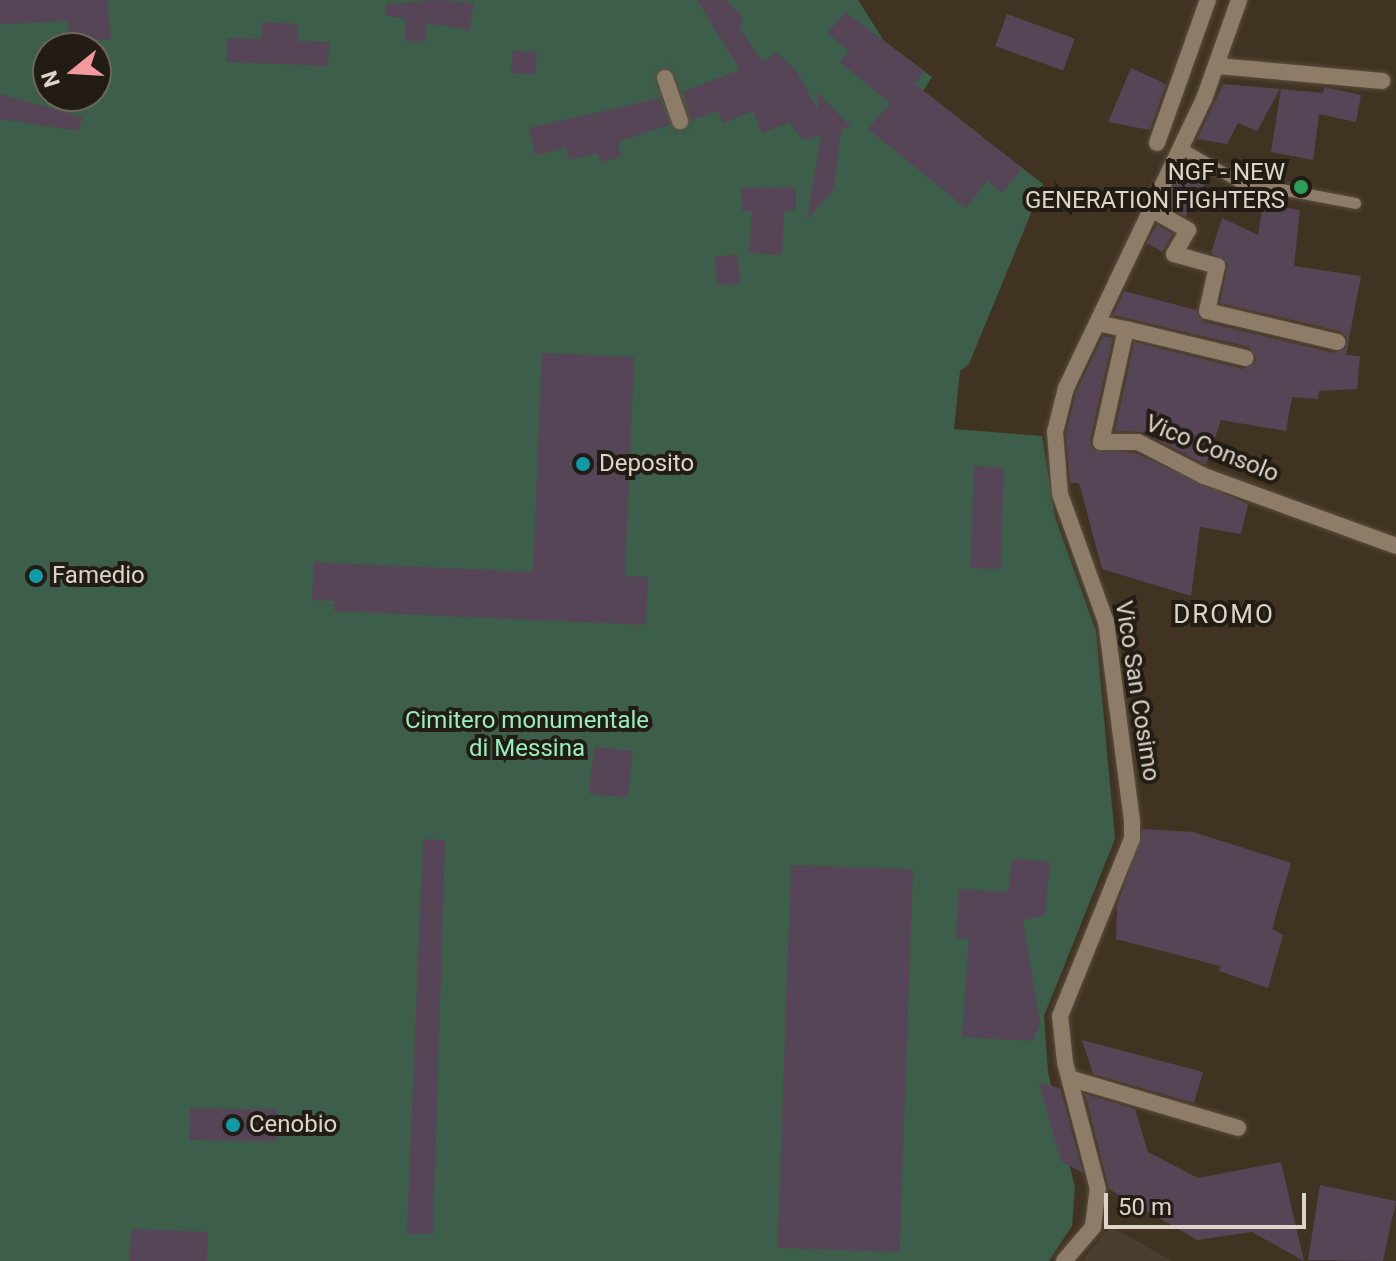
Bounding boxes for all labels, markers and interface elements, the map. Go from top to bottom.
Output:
north arrow [32,32,112,112]
text: N [36,68,65,90]
place label: NGF - NEW GENERATION FIGHTERS [1025,159,1285,215]
marker: NGF - NEW GENERATION FIGHTERS [1292,178,1310,196]
street label: Vico Consolo [1141,409,1283,489]
place label: Deposito [599,450,694,478]
marker: Deposito [574,455,592,473]
place label: Famedio [52,562,145,590]
marker: Famedio [27,567,45,585]
street label: Vico San Cosimo [1109,599,1165,783]
district label: DROMO [1173,599,1275,631]
park label: Cimitero monumentale di Messina [405,707,649,763]
place label: Cenobio [249,1111,337,1139]
marker: Cenobio [224,1116,242,1134]
scale bar [1108,1177,1310,1227]
text: 50 m [1118,1193,1172,1221]

